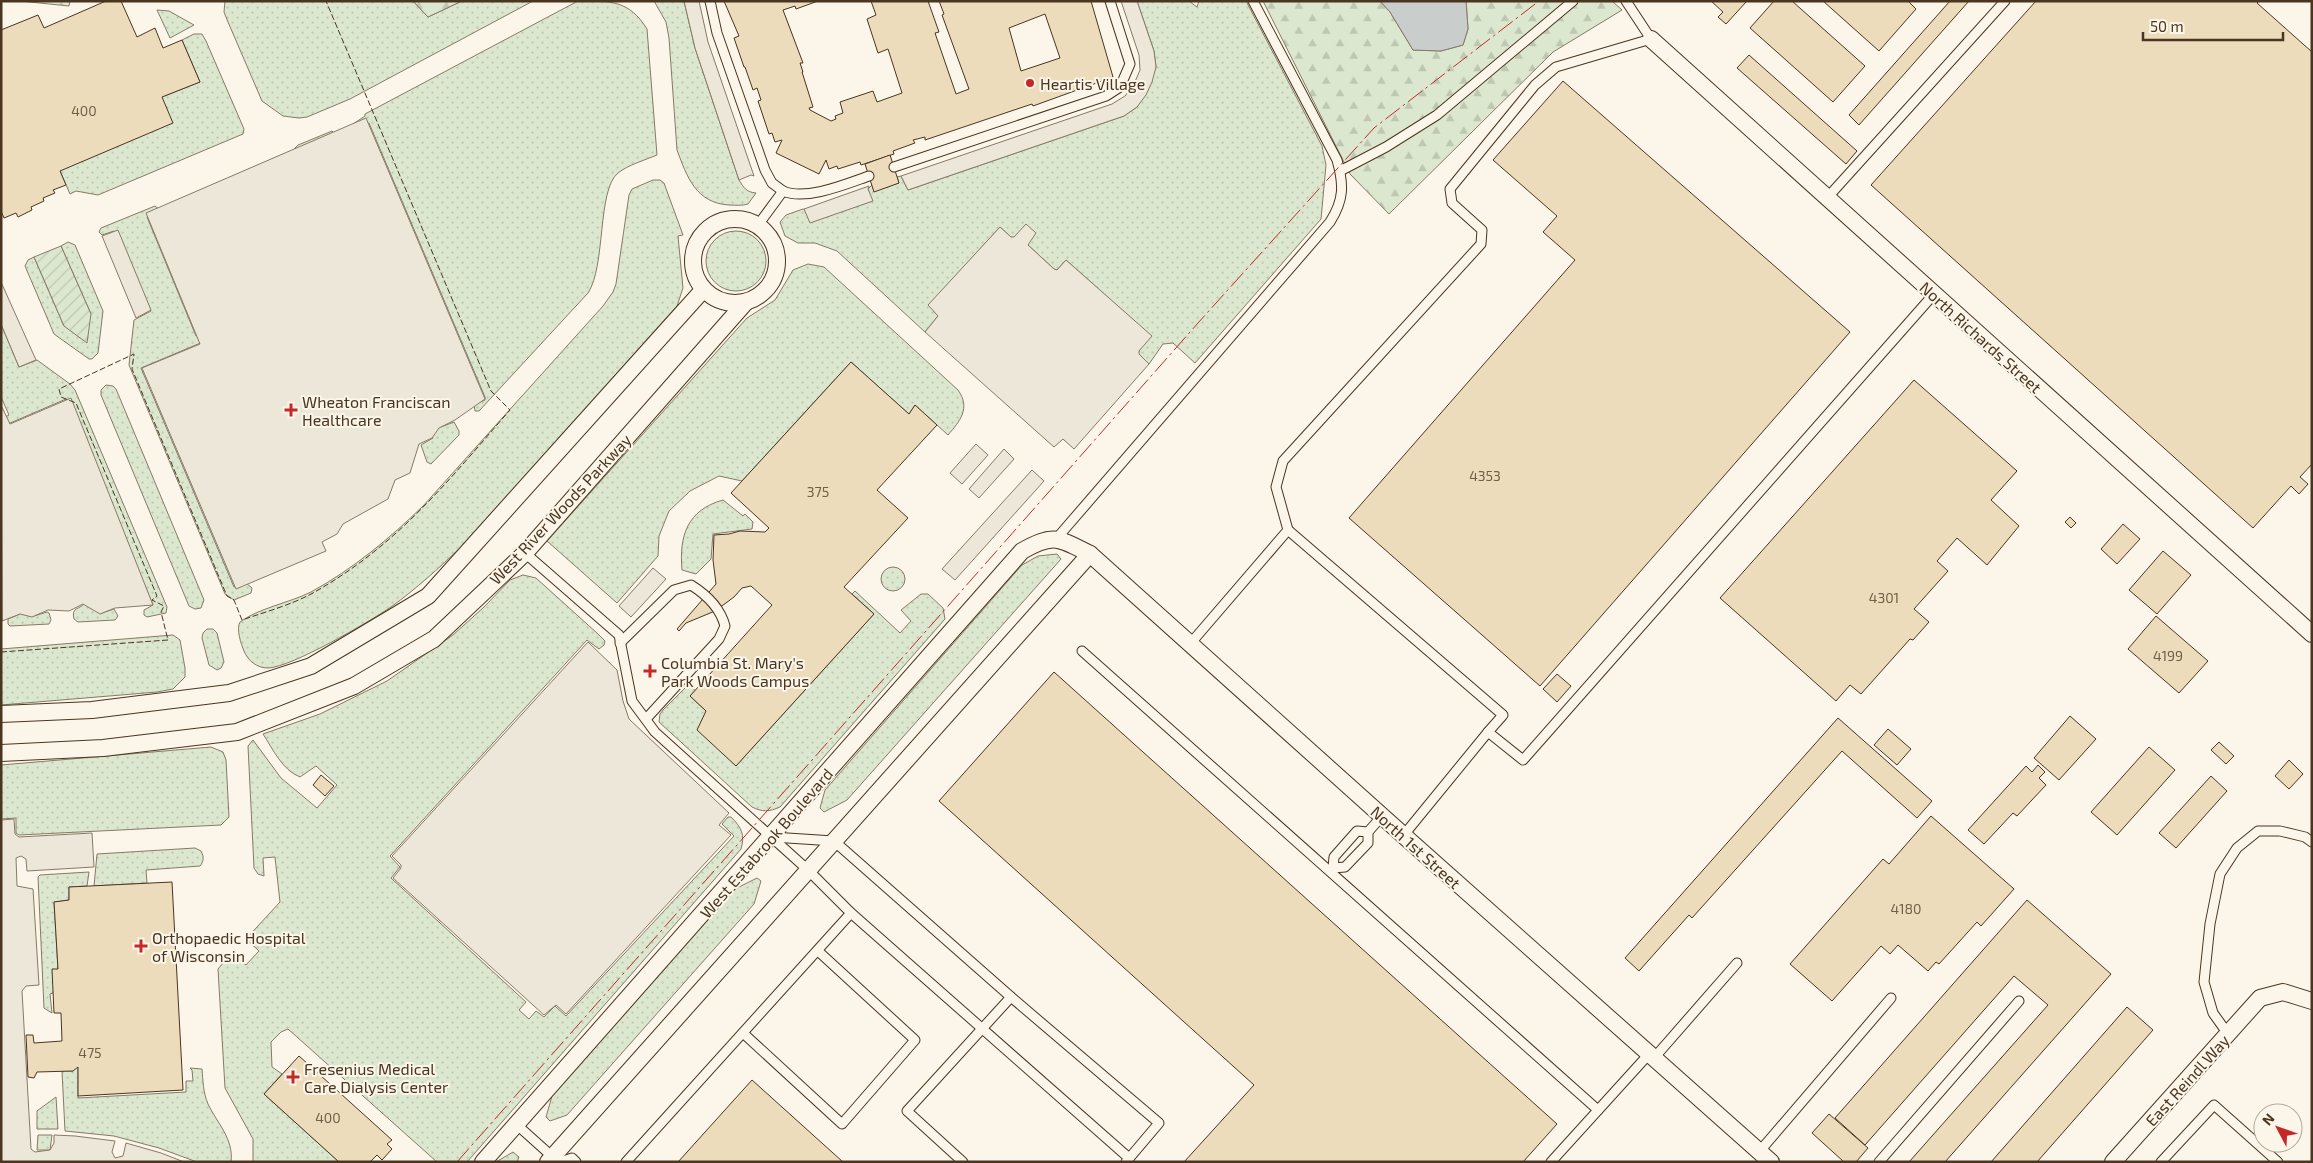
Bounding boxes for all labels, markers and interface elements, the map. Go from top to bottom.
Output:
scale bar [2143,10,2283,42]
text: 50 m [2150,17,2184,35]
place label: Heartis Village [1040,74,1145,93]
marker: Heartis Village [1024,77,1036,89]
house number: 400 [71,102,97,119]
street label: North Richards Street [1916,277,2046,397]
place label: Wheaton Franciscan Healthcare [302,392,451,429]
marker: Wheaton Franciscan Healthcare [284,403,298,417]
street label: West River Woods Parkway [485,430,635,588]
house number: 4353 [1469,467,1501,484]
house number: 375 [807,483,829,500]
house number: 4301 [1869,589,1899,606]
house number: 4199 [2153,647,2183,664]
place label: Columbia St. Mary's Park Woods Campus [661,653,809,690]
marker: Columbia St. Mary's Park Woods Campus [643,664,657,678]
street label: West Estabrook Boulevard [696,764,836,922]
street label: North 1st Street [1367,802,1465,892]
house number: 4180 [1890,900,1922,917]
place label: Orthopaedic Hospital of Wisconsin [152,928,306,965]
marker: Orthopaedic Hospital of Wisconsin [134,939,148,953]
street label: East Reindl Way [2141,1030,2233,1130]
house number: 475 [78,1044,102,1061]
place label: Fresenius Medical Care Dialysis Center [304,1059,449,1096]
marker: Fresenius Medical Care Dialysis Center [286,1070,300,1084]
north arrow [2253,1103,2303,1153]
house number: 400 [315,1109,341,1126]
text: N [2258,1110,2278,1129]

